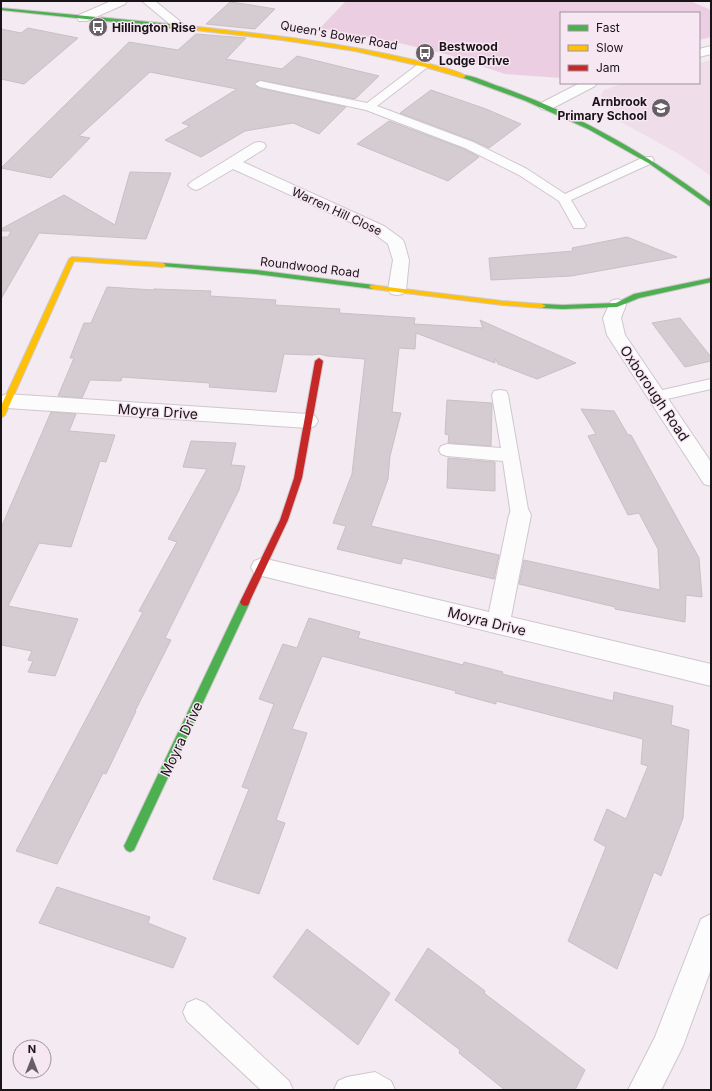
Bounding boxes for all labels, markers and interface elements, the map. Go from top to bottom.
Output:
legend [560,12,700,84]
bus stop icon: Hillington Rise [87,16,109,38]
street label: Queen's Bower Road [279,17,399,53]
place label: Hillington Rise [112,20,196,35]
text: Fast [596,20,620,35]
place label: Bestwood Lodge Drive [439,39,509,68]
text: Slow [596,40,624,55]
bus stop icon: Bestwood Lodge Drive [414,42,436,64]
text: Jam [596,60,620,75]
place label: Arnbrook Primary School [558,94,647,123]
school or university icon: Arnbrook Primary School [650,97,672,119]
street label: Warren Hill Close [290,184,384,238]
street label: Roundwood Road [259,253,361,281]
street label: Oxborough Road [617,342,693,444]
street label: Moyra Drive [117,400,199,422]
street label: Moyra Drive [446,603,528,639]
street label: Moyra Drive [156,699,206,779]
north arrow [12,1039,52,1079]
text: N [28,1042,36,1056]

